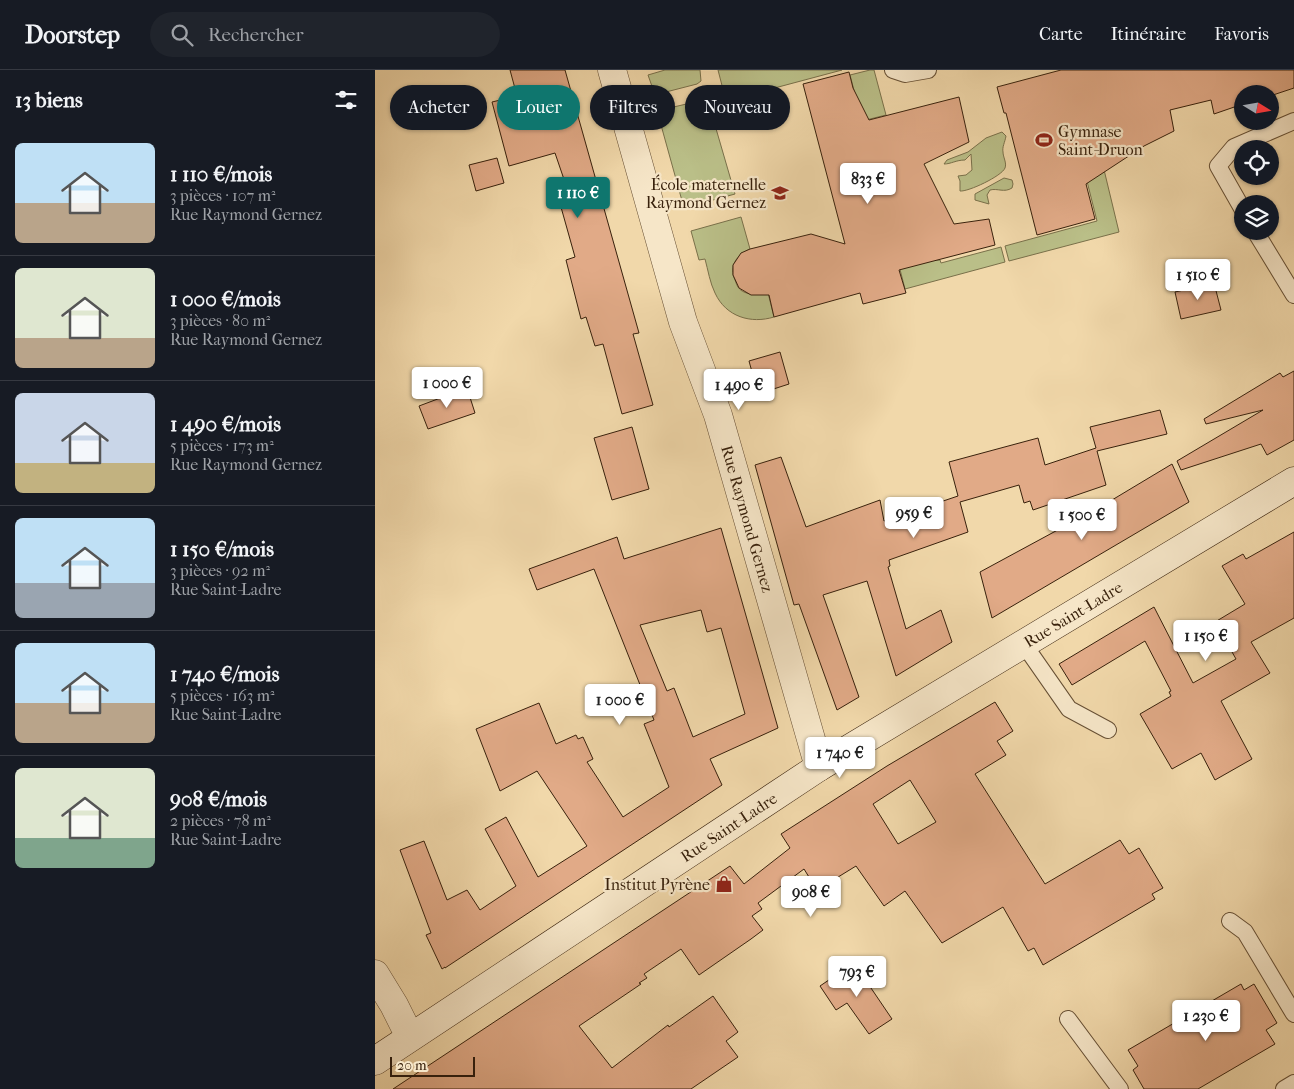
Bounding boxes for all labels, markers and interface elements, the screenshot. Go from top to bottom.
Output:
search box [150,12,500,57]
text: Doorstep [25,21,120,49]
icon: search [168,21,196,49]
text: Rechercher [208,24,304,46]
text: Carte [1039,24,1083,45]
text: Itinéraire [1111,24,1186,45]
text: Favoris [1214,24,1269,45]
chip: Acheter [390,85,487,130]
chip: Louer [497,85,580,130]
chip: Filtres [590,85,675,130]
chip: Nouveau [685,85,790,130]
north arrow [1234,85,1279,130]
map controls [1234,85,1279,240]
icon: filters [332,86,360,114]
text: 13 biens [15,88,83,112]
place label: Gymnase Saint-Druon [1058,122,1143,159]
sports icon: Gymnase Saint-Druon [1034,130,1054,150]
button: locate [1234,140,1279,185]
text: 1 110 €/mois [170,162,272,186]
pin: 833 € [833,162,903,205]
icon: home [55,163,115,223]
text: 833 € [851,169,885,188]
place label: École maternelle Raymond Gernez [646,174,766,212]
pin: 1 110 € [532,176,624,219]
text: 1 110 € [557,183,599,202]
school or university icon: École maternelle Raymond Gernez [770,183,790,203]
text: 3 pièces · 107 m² [170,186,276,205]
button: layers [1234,195,1279,240]
text: Rue Raymond Gernez [170,205,322,224]
pin: 1 510 € [1152,258,1244,301]
text: 1 510 € [1176,265,1220,284]
text: 1 000 €/mois [170,287,281,311]
icon: home [55,288,115,348]
text: 3 pièces · 80 m² [170,311,270,330]
text: Rue Raymond Gernez [170,330,322,349]
pin: 1 000 € [401,366,493,409]
pin: 1 490 € [693,368,785,411]
text: 1 000 € [423,373,471,392]
text: 1 490 € [715,375,763,394]
text: 1 490 €/mois [170,412,281,436]
icon: home [55,413,115,473]
text: 5 pièces · 173 m² [170,436,274,455]
street label: Rue Raymond Gernez [717,443,777,594]
text: Rue Raymond Gernez [170,455,322,474]
pin: 959 € [879,496,949,539]
pin: 1 500 € [1036,498,1128,541]
text: 959 € [896,503,932,522]
text: 1 500 € [1059,505,1105,524]
text: 1 150 €/mois [170,537,274,561]
icon: home [55,538,115,598]
text: 3 pièces · 92 m² [170,561,270,580]
street label: Rue Saint-Ladre [1021,578,1126,651]
text: Rue Saint-Ladre [170,580,282,599]
pin: 1 150 € [1160,620,1252,662]
text: 1 150 € [1184,626,1228,645]
text: 1 740 €/mois [170,662,279,686]
icon: home [55,663,115,723]
pin: 1 000 € [574,684,666,726]
text: 5 pièces · 163 m² [170,686,275,705]
text: 1 000 € [596,690,644,709]
text: Rue Saint-Ladre [170,705,282,724]
pin: 1 740 € [794,736,886,779]
text: 1 740 € [816,743,864,762]
text: 908 €/mois [170,787,267,811]
icon: home [55,788,115,848]
street label: Rue Saint-Ladre [677,789,781,866]
text: 2 pièces · 78 m² [170,811,271,830]
text: Rue Saint-Ladre [170,830,282,849]
shop icon: Institut Pyrène [714,874,734,894]
place label: Institut Pyrène [604,875,710,894]
pin: 908 € [776,876,846,918]
text: 908 € [792,882,830,901]
pin: 793 € [822,956,892,998]
text: 793 € [839,962,875,981]
pin: 1 230 € [1160,1000,1252,1042]
text: 1 230 € [1183,1006,1229,1025]
scale bar [390,1054,475,1077]
text: 20 m [397,1057,427,1074]

